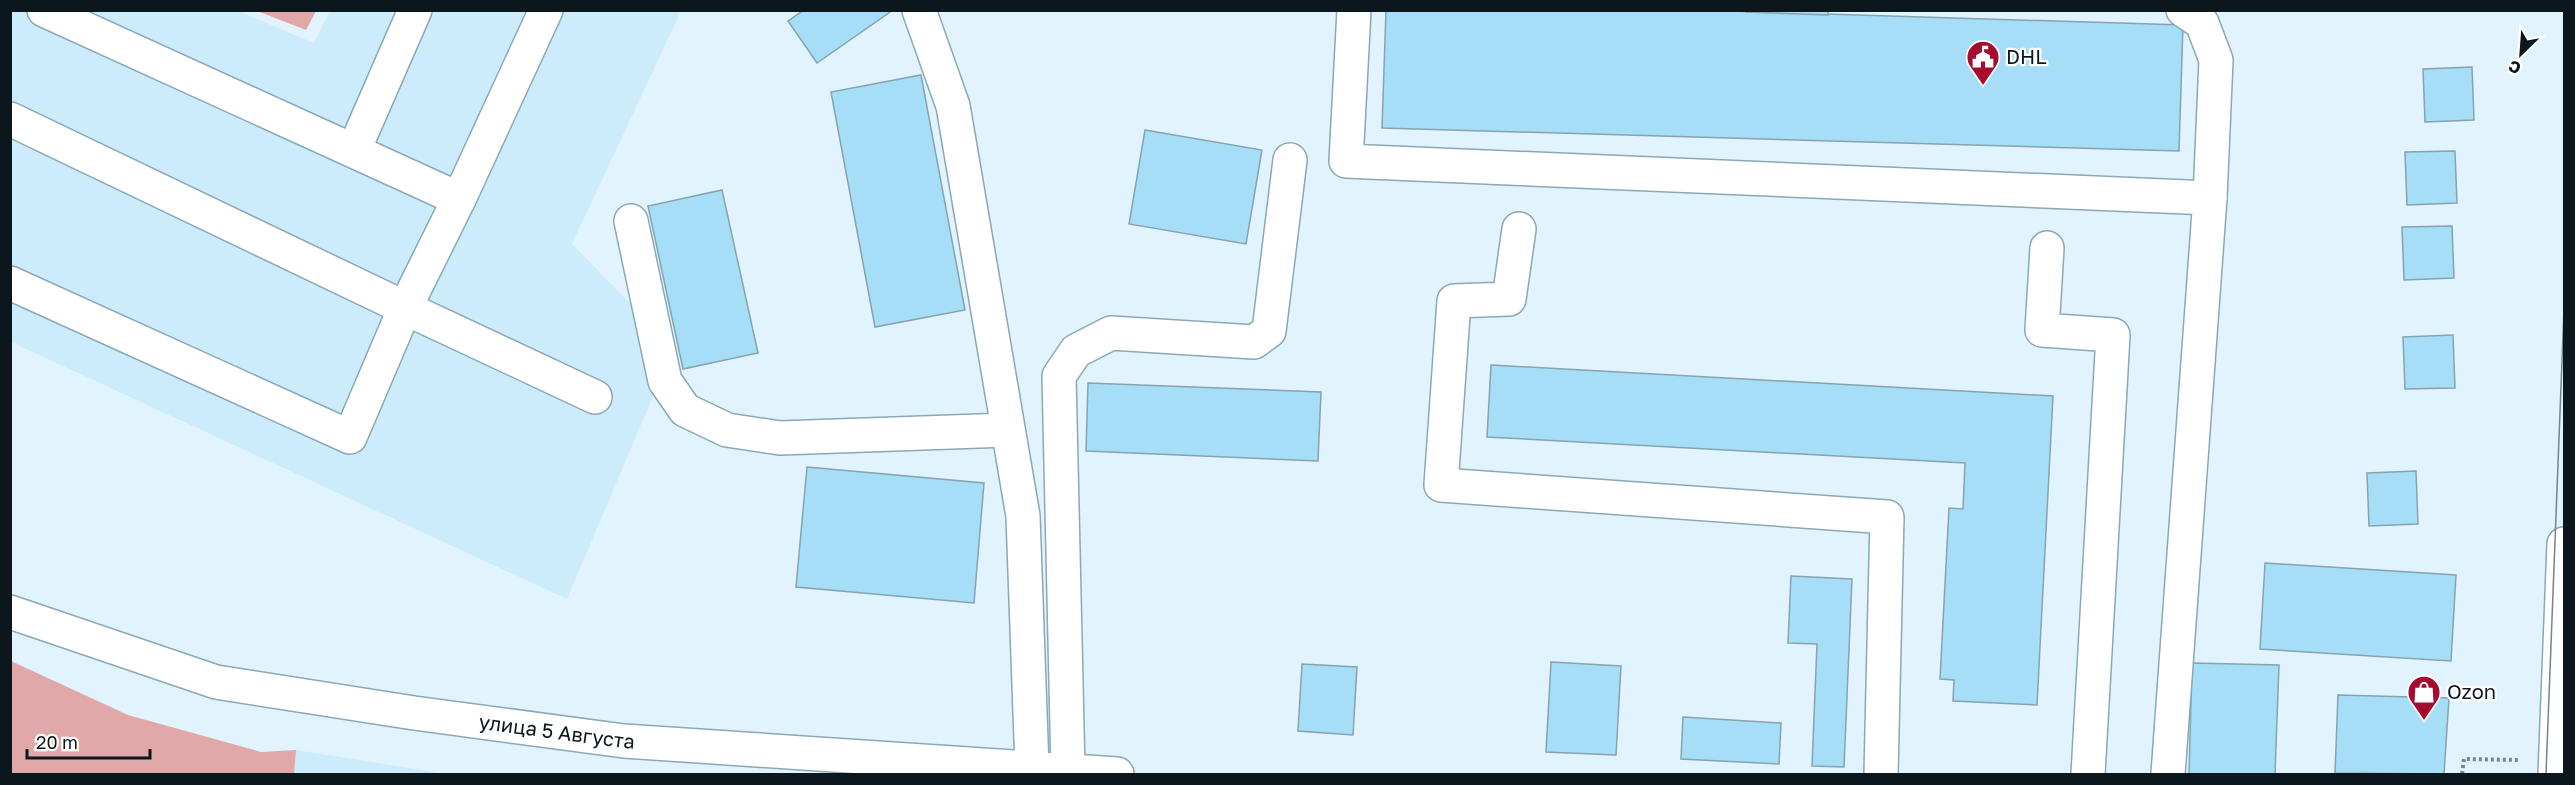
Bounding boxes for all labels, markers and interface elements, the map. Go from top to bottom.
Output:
north arrow [2491,24,2551,84]
public building icon: DHL [1965,39,2001,86]
place label: DHL [2006,44,2047,68]
text: С [2505,56,2524,79]
shop icon: Ozon [2406,674,2442,721]
place label: Ozon [2447,679,2496,703]
street label: улица 5 Августа [477,709,636,753]
scale bar [27,722,150,760]
text: 20 m [36,731,78,753]

